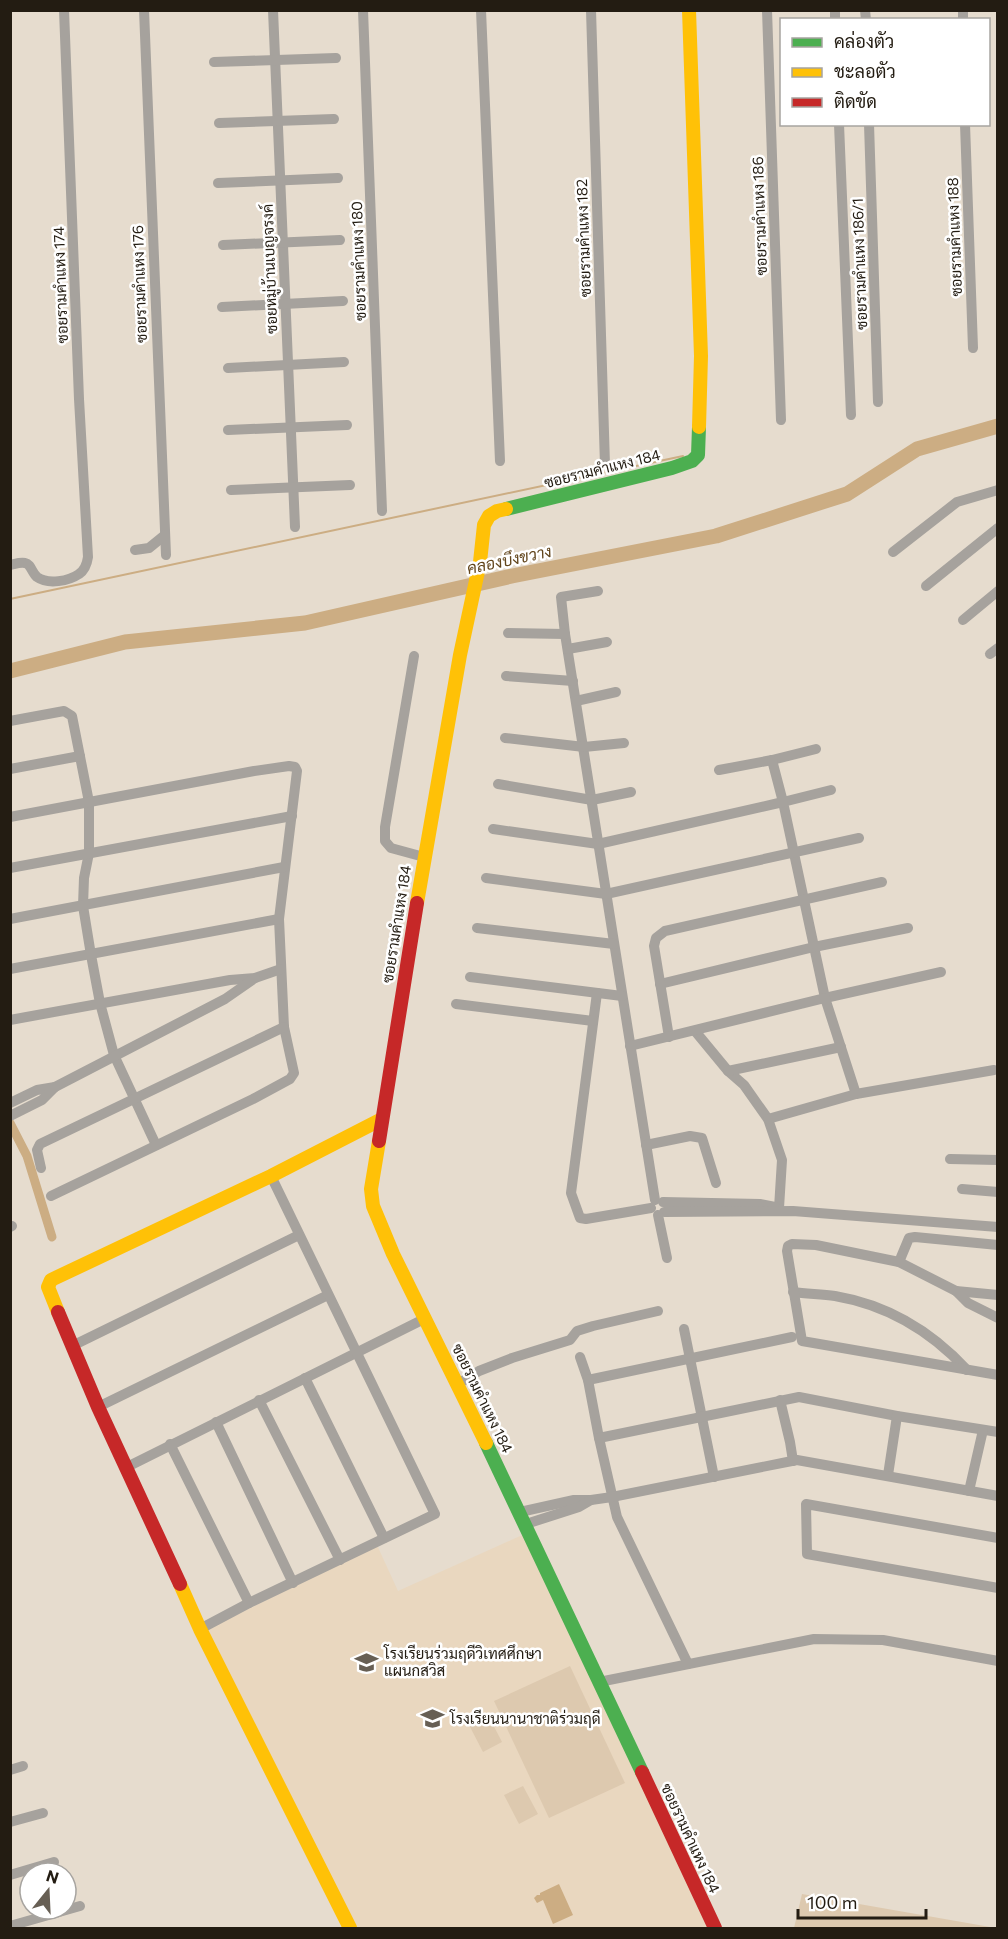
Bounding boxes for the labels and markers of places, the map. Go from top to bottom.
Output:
place label: โรงเรียนร่วมฤดีวิเทศศึกษา แผนกสวิส [383,1644,542,1679]
school or university icon: โรงเรียนร่วมฤดีวิเทศศึกษา แผนกสวิส [353,1649,379,1675]
school or university icon: โรงเรียนนานาชาติร่วมฤดี [419,1705,445,1731]
place label: โรงเรียนนานาชาติร่วมฤดี [449,1709,601,1728]

